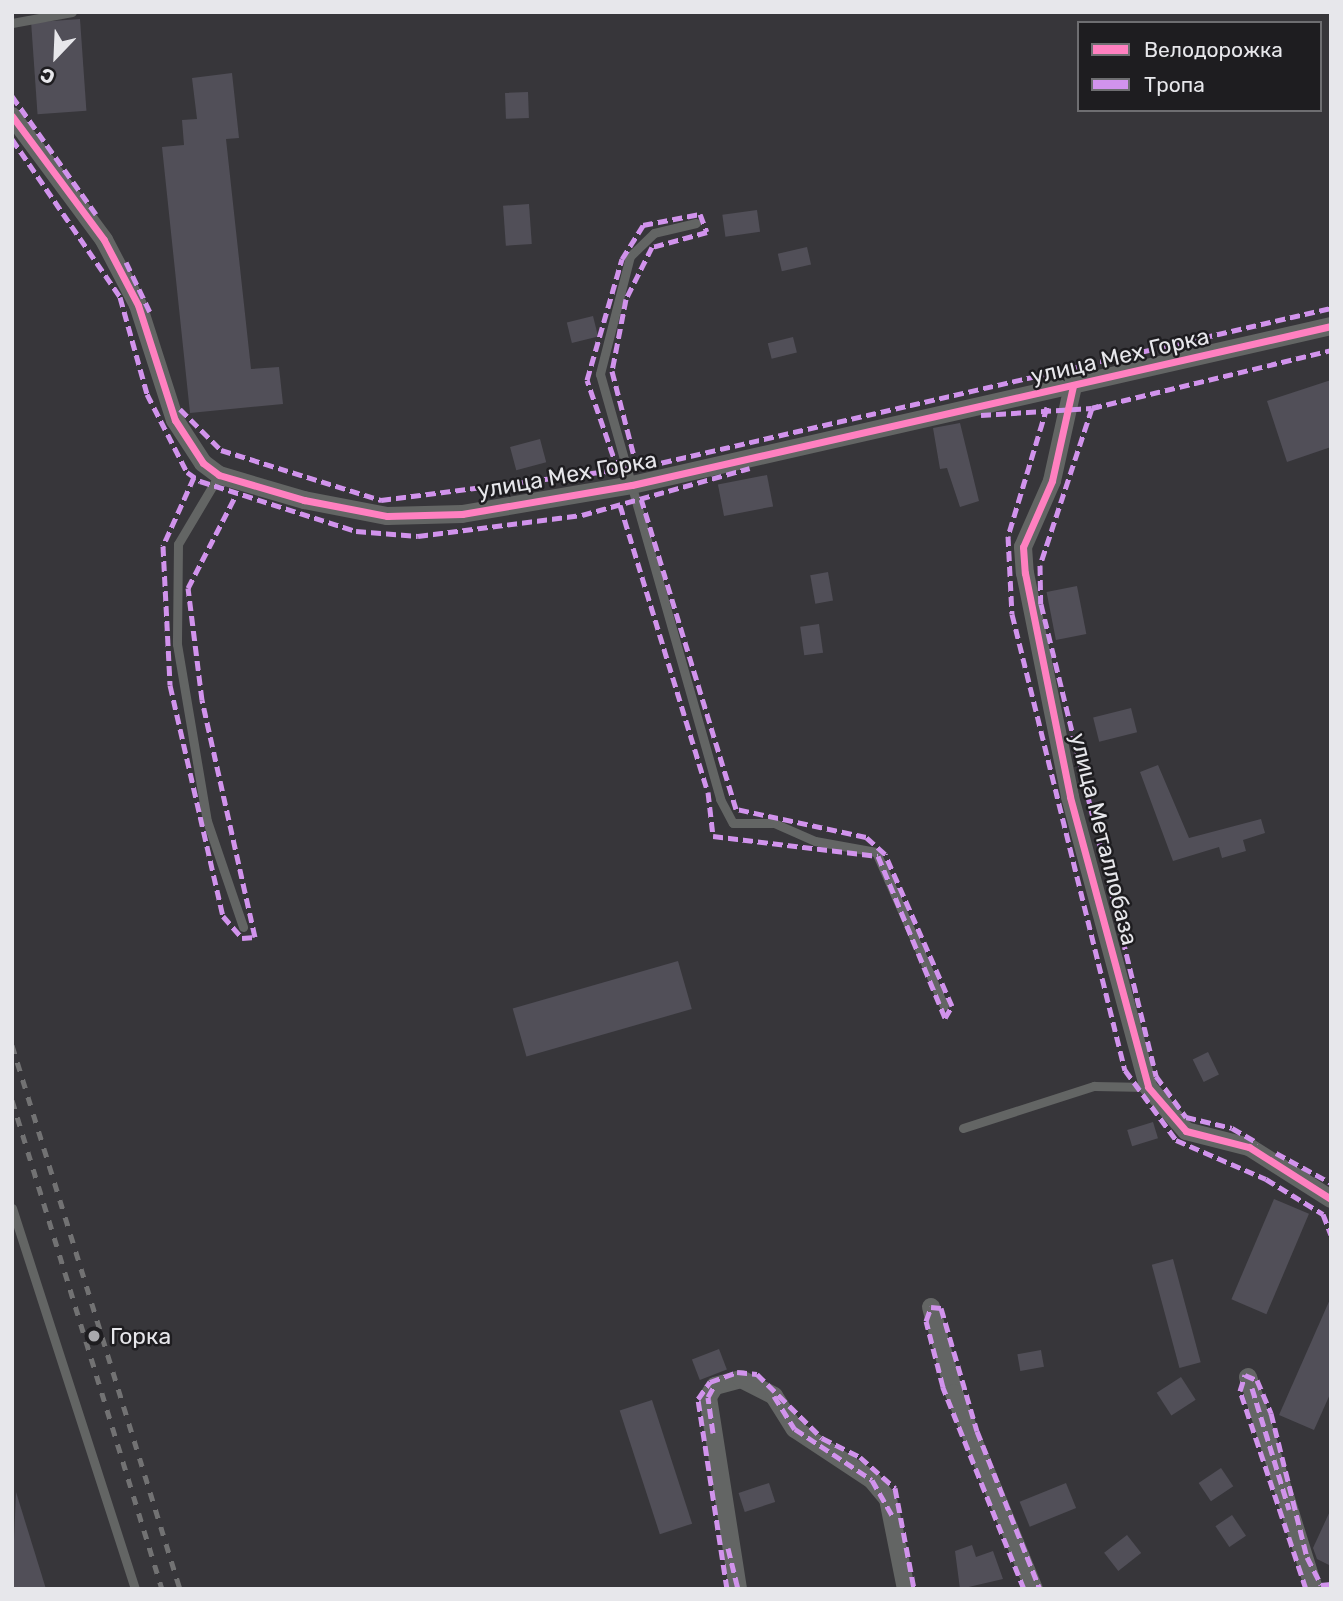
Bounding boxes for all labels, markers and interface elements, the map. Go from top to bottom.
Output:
north arrow [21,21,91,91]
legend [1077,21,1322,112]
text: Велодорожка [1144,37,1283,62]
text: С [37,63,58,89]
text: Тропа [1144,72,1205,97]
street label: улица Мех Горка [1028,322,1212,390]
street label: улица Мех Горка [475,446,659,504]
street label: улица Металлобаза [1064,730,1144,948]
place label: Горка [110,1322,171,1350]
marker: Горка [84,1326,104,1346]

